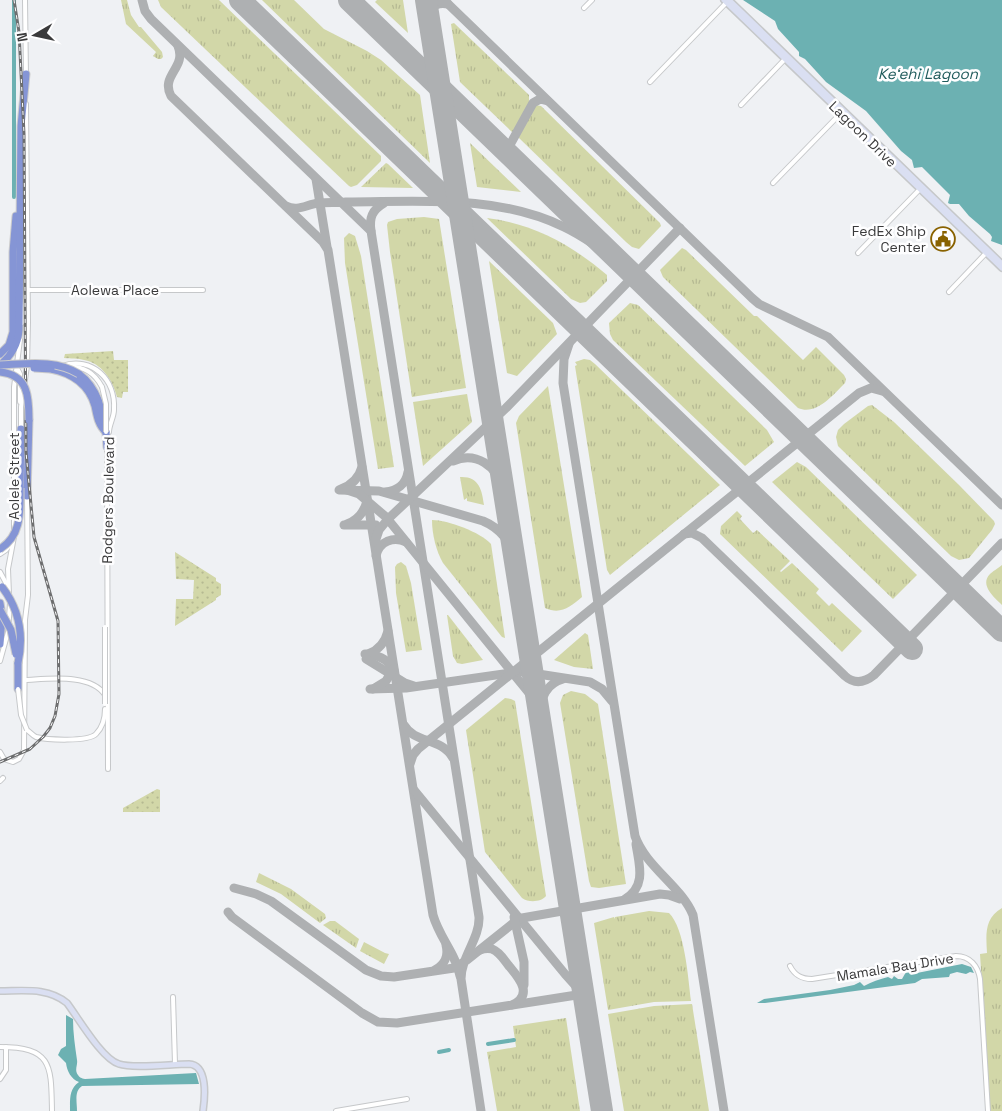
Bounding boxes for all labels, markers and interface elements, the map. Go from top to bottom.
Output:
north arrow [10,10,60,60]
text: N [13,31,32,43]
water label: Keʻehi Lagoon [878,64,979,83]
street label: Lagoon Drive [825,97,901,171]
place label: FedEx Ship Center [852,222,926,256]
public building icon: FedEx Ship Center [930,226,956,252]
street label: Aolewa Place [71,281,159,299]
street label: Aolele Street [5,432,23,520]
street label: Rodgers Boulevard [98,436,118,564]
street label: Mamala Bay Drive [835,949,955,985]

